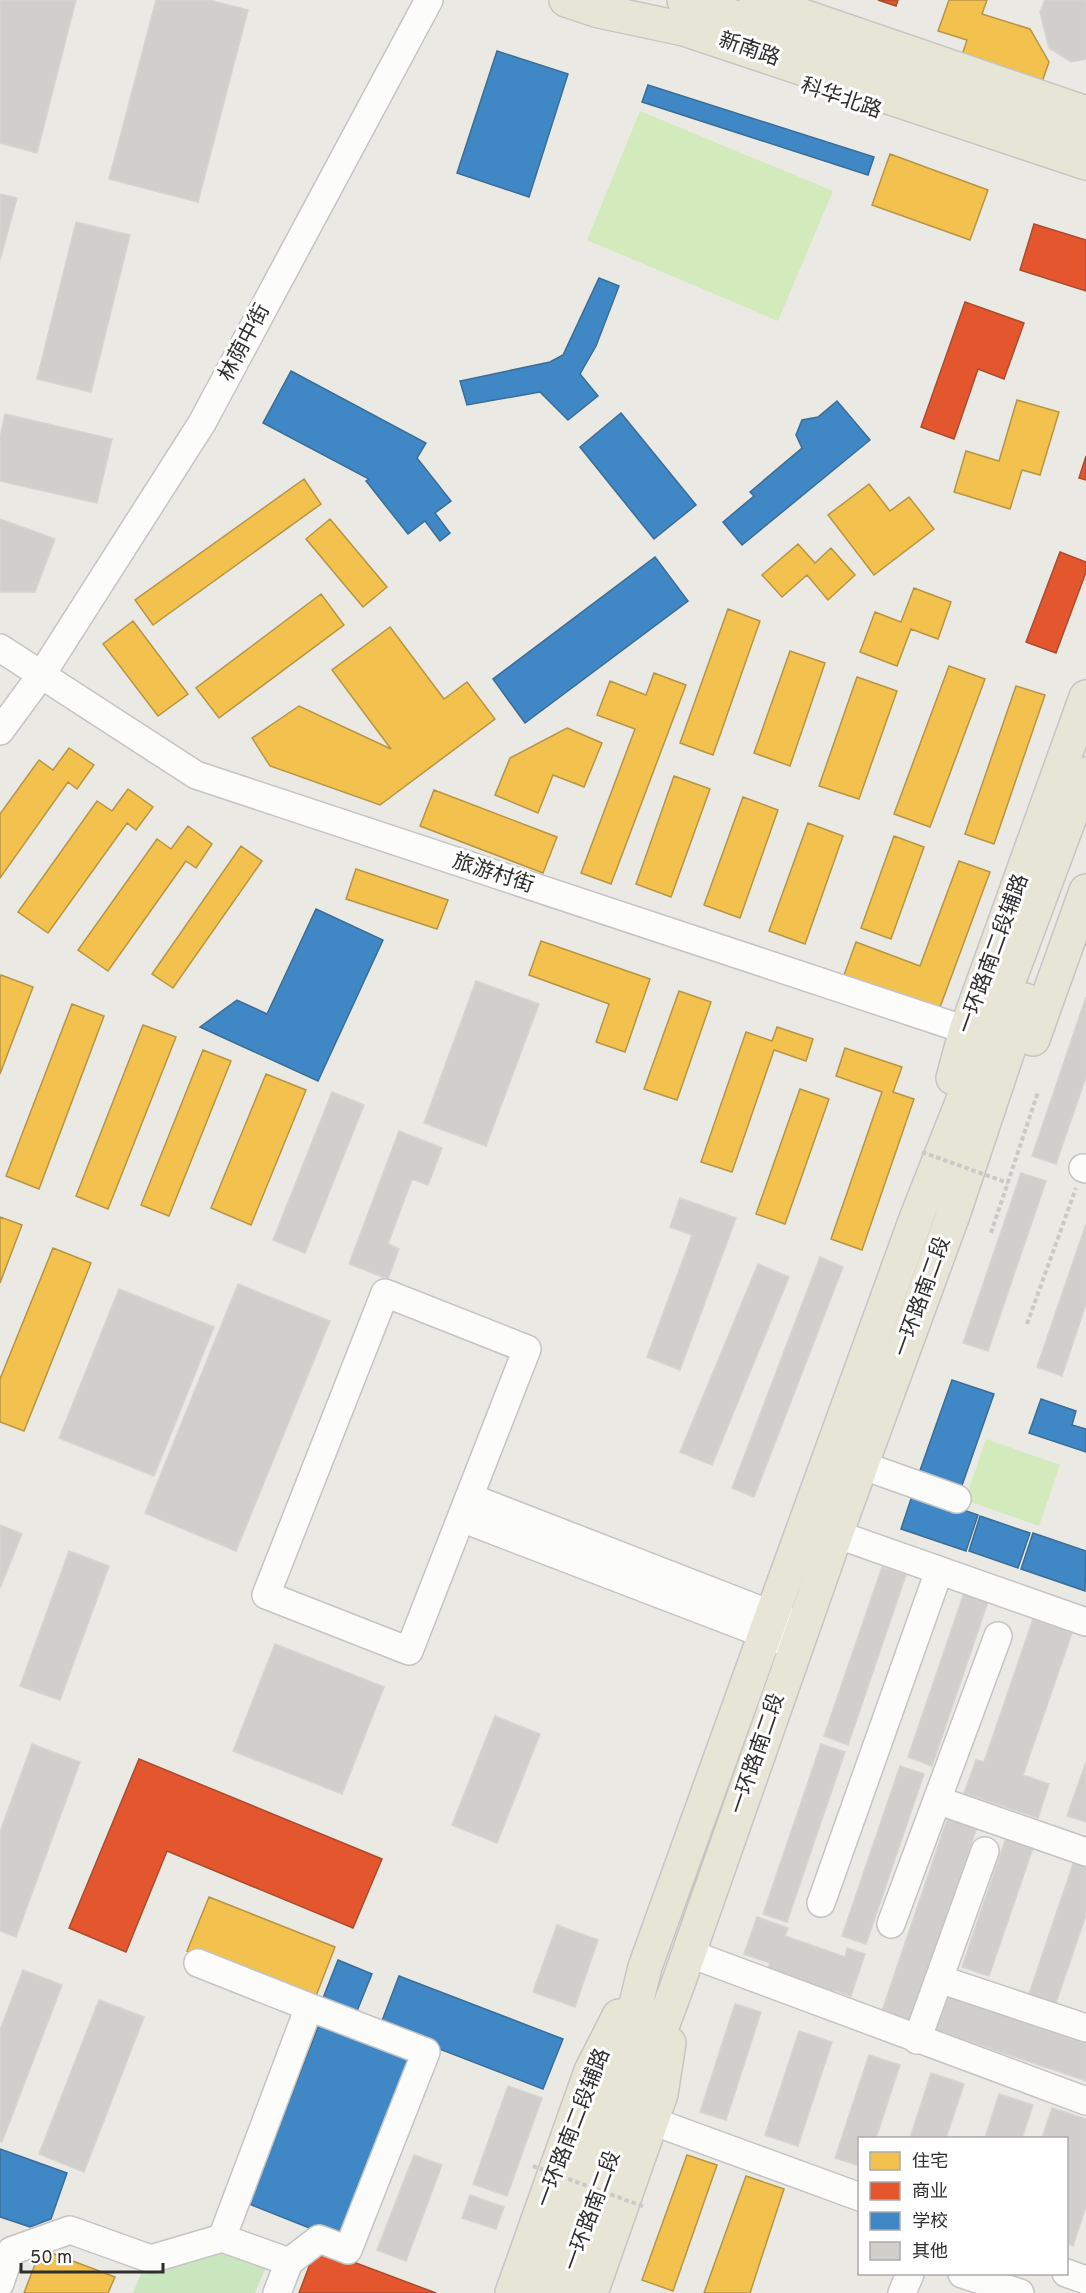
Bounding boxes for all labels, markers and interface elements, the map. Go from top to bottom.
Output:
street label: 新南路 [715,27,783,73]
street label: 科华北路 [797,73,885,125]
street label: 林荫中街 [213,300,277,386]
street label: 旅游村街 [449,848,537,900]
street label: 一环路南二段辅路 [953,870,1035,1038]
street label: 一环路南二段 [889,1233,957,1361]
street label: 一环路南二段 [725,1690,791,1818]
street label: 一环路南二段辅路 [532,2045,616,2211]
legend [858,2137,1068,2275]
street label: 一环路南二段 [560,2147,626,2275]
text: 住宅 [912,2151,948,2174]
text: 商业 [912,2181,948,2204]
text: 学校 [912,2211,948,2234]
scale bar [21,2236,164,2274]
text: 其他 [912,2241,948,2264]
text: 50 m [30,2247,72,2270]

